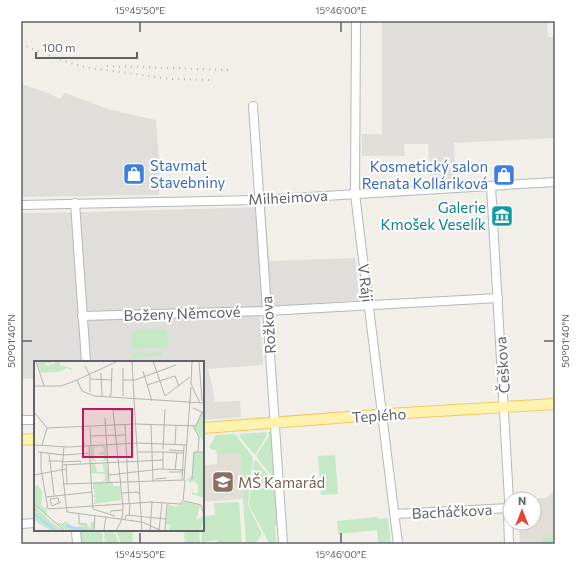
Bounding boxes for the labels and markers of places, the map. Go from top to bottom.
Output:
place label: Stavmat Stavebniny [150,156,226,191]
place label: Kosmetický salon Renata Kolláriková [362,157,488,192]
shop icon: Stavmat Stavebniny [121,161,147,187]
shop icon: Kosmetický salon Renata Kolláriková [491,162,517,188]
place label: Galerie Kmošek Veselík [381,198,486,233]
museum icon: Galerie Kmošek Veselík [489,203,515,229]
school or university icon: MŠ Kamarád [210,469,236,495]
place label: MŠ Kamarád [238,472,325,491]

